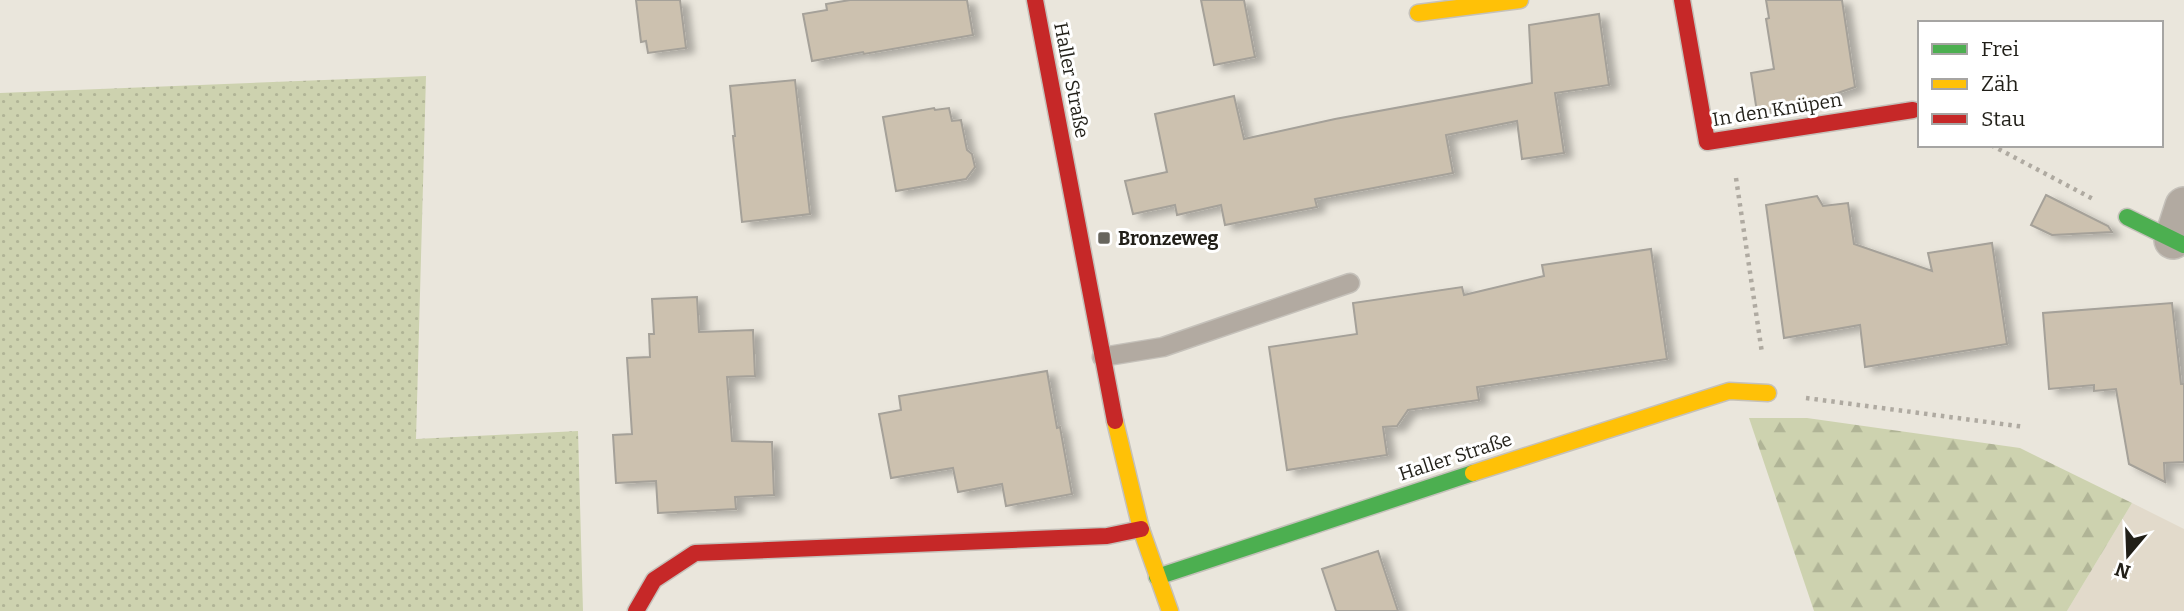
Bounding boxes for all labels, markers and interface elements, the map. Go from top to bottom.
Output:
street label: Haller Straße [1049,20,1094,140]
legend [1918,21,2163,147]
text: Frei [1981,36,2019,62]
text: Zäh [1981,71,2019,97]
street label: In den Knüpen [1711,88,1843,131]
text: Stau [1981,106,2025,132]
place label: Bronzeweg [1118,227,1219,250]
marker: Bronzeweg [1096,230,1112,246]
street label: Haller Straße [1396,427,1515,486]
north arrow [2093,520,2163,590]
text: N [2112,557,2133,584]

